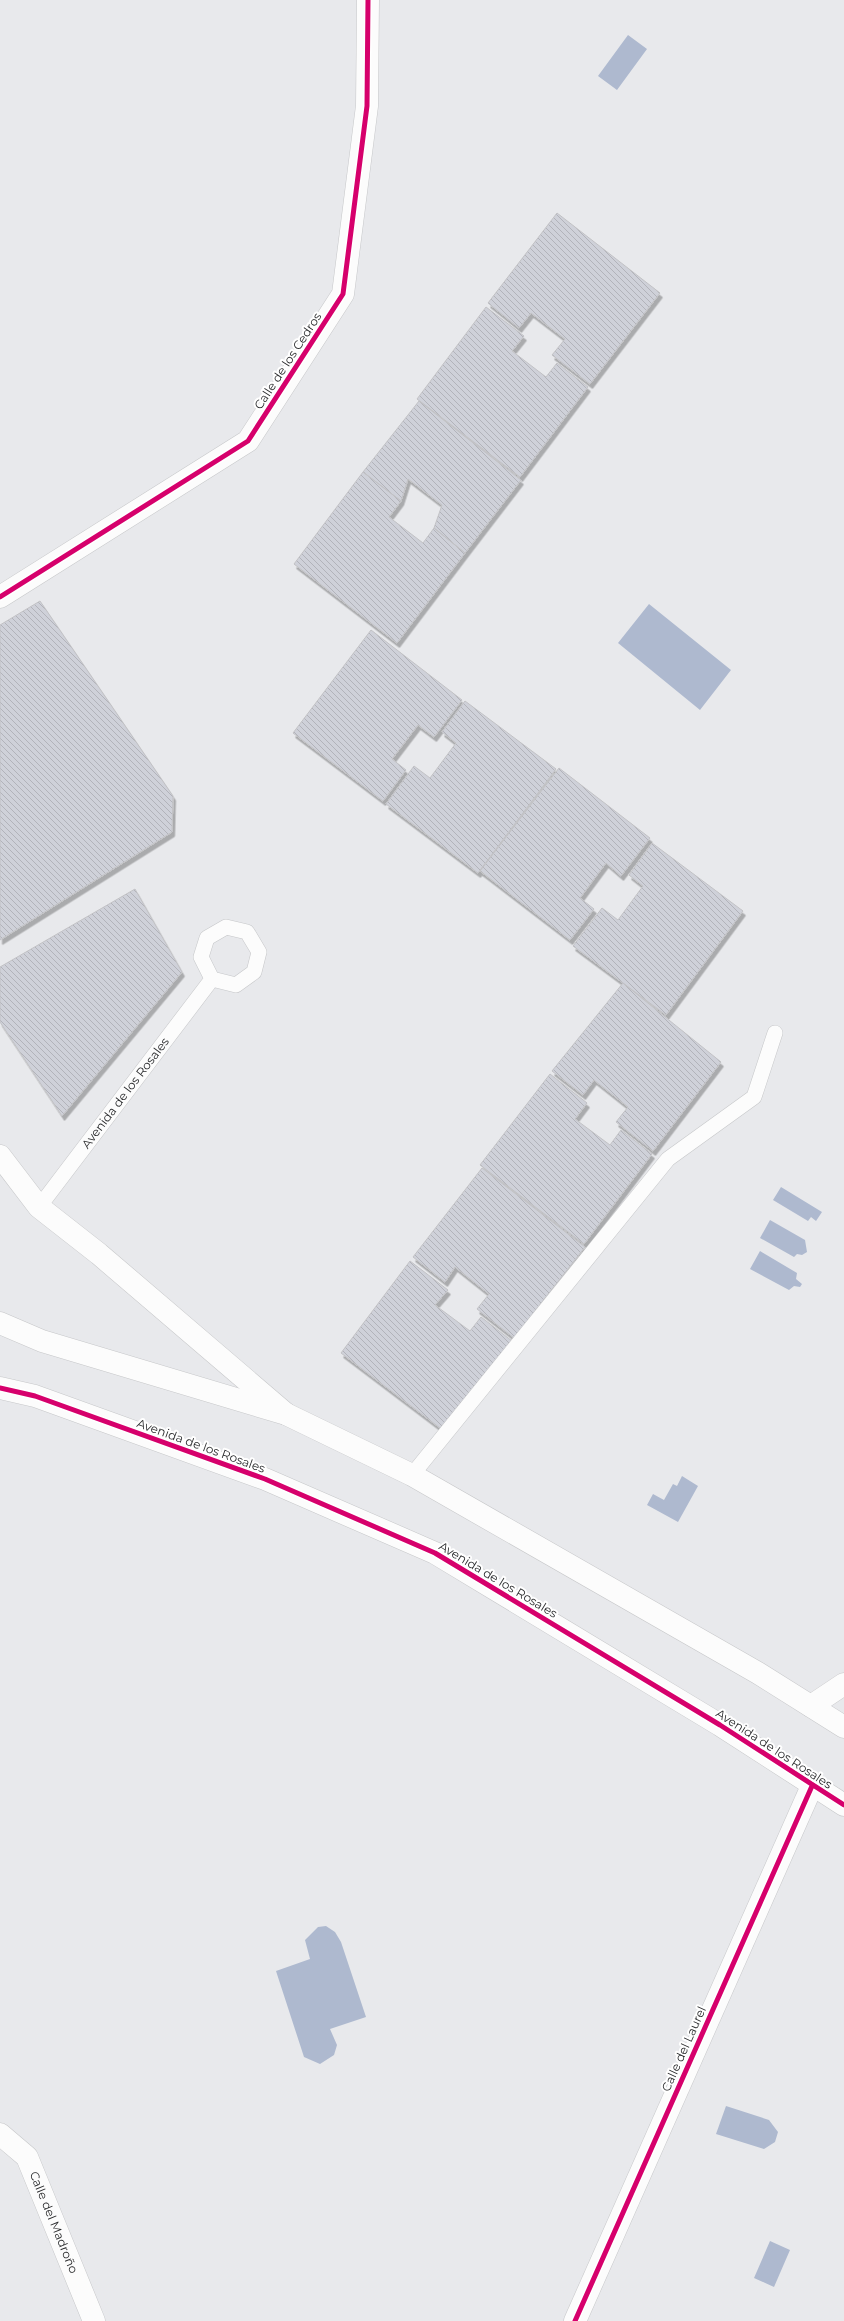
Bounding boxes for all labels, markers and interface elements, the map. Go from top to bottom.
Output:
street label: Calle de los Cedros [251,309,325,412]
street label: Avenida de los Rosales [78,1034,172,1151]
street label: Avenida de los Rosales [135,1415,267,1476]
street label: Avenida de los Rosales [436,1538,560,1621]
street label: Avenida de los Rosales [713,1705,835,1792]
street label: Calle del Laurel [658,2004,709,2094]
street label: Calle del Madroño [27,2169,82,2275]

